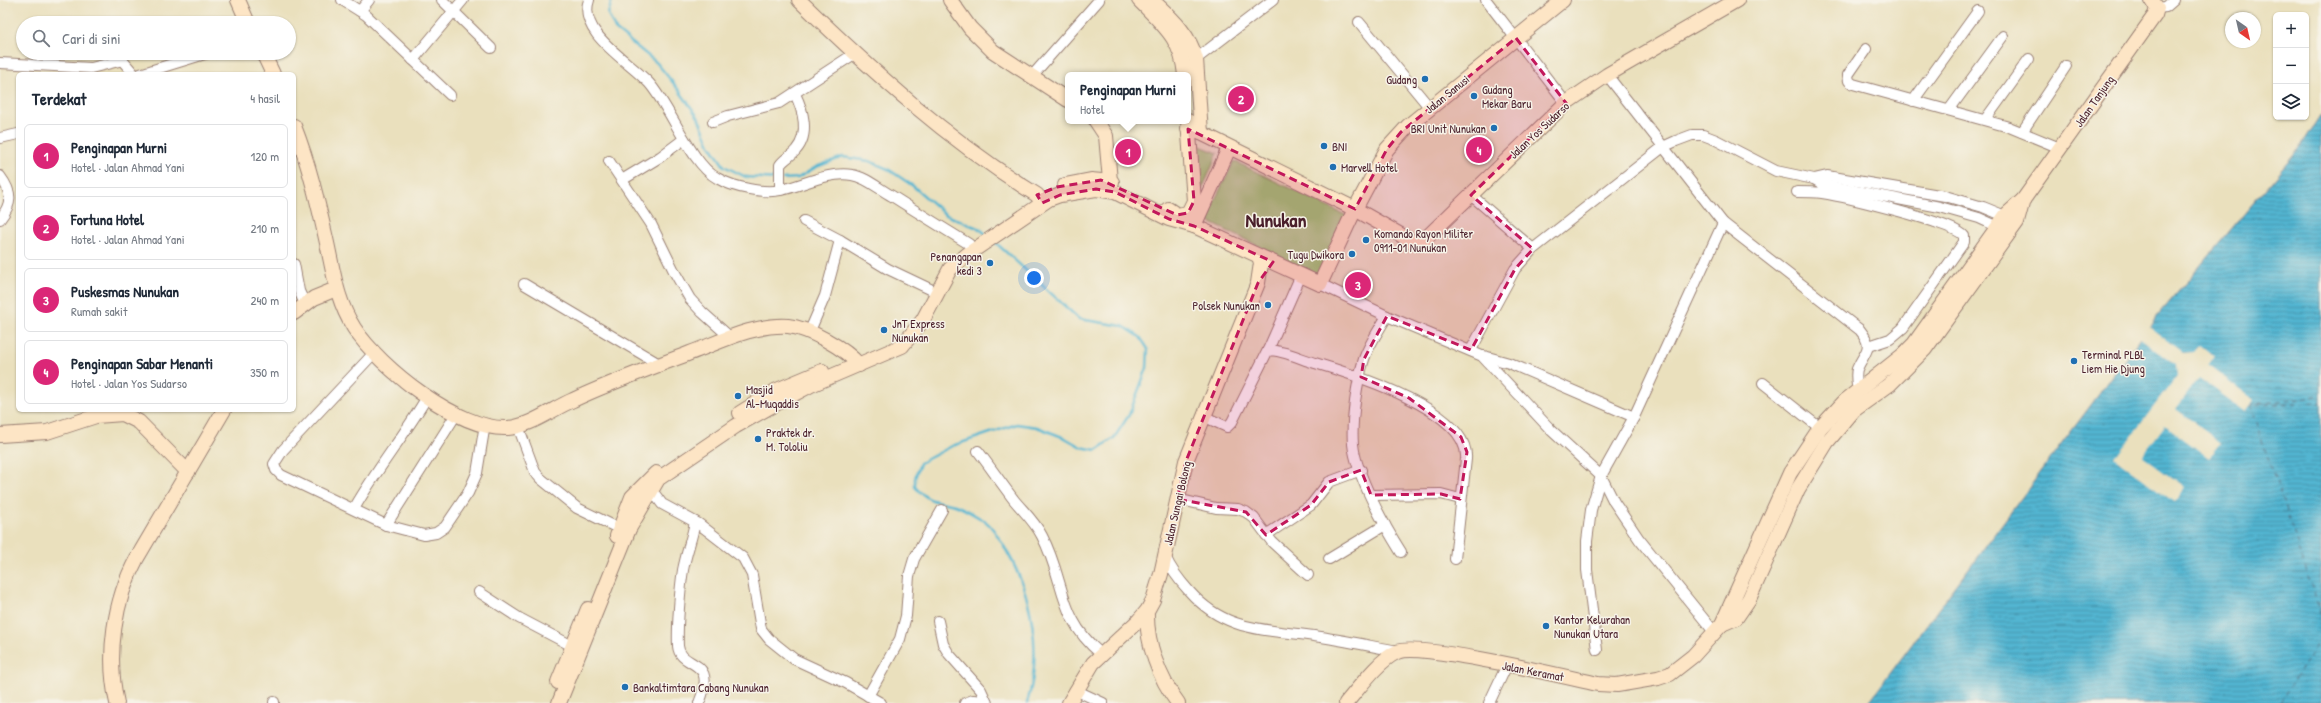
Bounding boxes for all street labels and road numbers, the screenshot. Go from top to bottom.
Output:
street label: Jalan Sanusi [1421,71,1473,117]
street label: Jalan Tanjung [2070,72,2118,130]
street label: Jalan Yos Sudarso [1505,98,1573,162]
street label: Jalan Sungai Bolong [1159,459,1195,547]
street label: Jalan Keramat [1501,657,1566,685]

